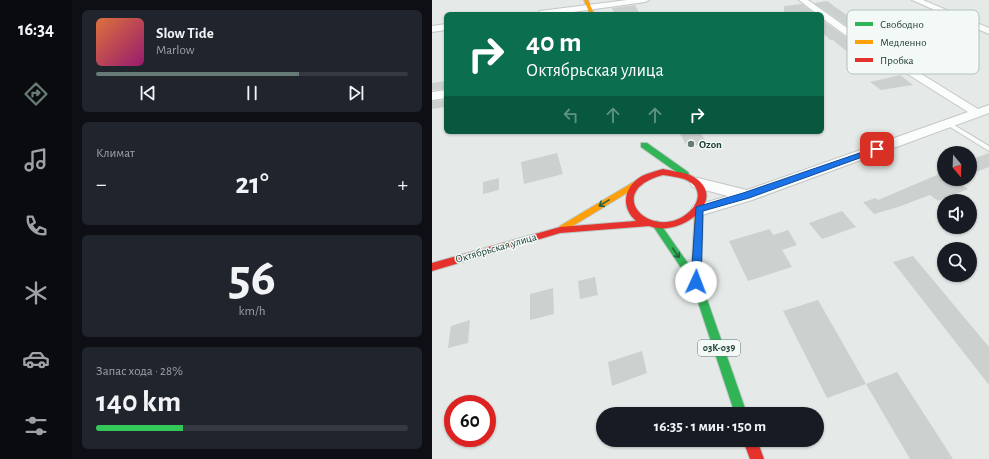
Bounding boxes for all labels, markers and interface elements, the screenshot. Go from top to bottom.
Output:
legend [847,10,979,74]
text: Свободно [880,19,924,30]
text: 16:34 [18,21,54,39]
text: Slow Tide [156,26,214,41]
icon: right [460,28,512,80]
text: 40 m [526,29,582,57]
text: Медленно [880,37,927,48]
text: Marlow [156,44,194,57]
text: Пробка [880,55,913,66]
text: Октябрьская улица [526,62,664,80]
icon: directions [22,80,50,108]
icon: previous [137,82,159,104]
icon: pause [241,82,263,104]
icon: next [345,82,367,104]
icon: left [560,104,582,126]
icon: ahead [602,104,624,126]
icon: ahead [644,104,666,126]
icon: right [686,104,708,126]
pin [860,132,894,166]
icon: arrive [866,138,888,160]
marker: Ozon [686,139,696,149]
place label: Ozon [699,139,722,150]
icon: music [22,146,50,174]
north arrow [937,146,977,186]
map controls [937,146,977,282]
text: Климат [96,147,135,160]
text: 21° [235,169,269,199]
text: − [96,173,107,195]
text: + [397,173,408,195]
button: sound [937,194,977,234]
one-way arrow [598,199,610,207]
icon: phone [22,212,50,240]
street label: Октябрьская улица [454,231,538,265]
button: search [937,242,977,282]
one-way arrow [672,247,680,258]
text: 56 [228,252,276,304]
position arrow [675,261,717,303]
icon: climate [22,279,50,307]
text: km/h [239,305,265,318]
road number: 03К-039 [698,340,740,356]
icon: car [22,345,50,373]
text: Запас хода · 28% [96,365,183,378]
text: 140 km [96,387,181,417]
speed limit sign: 60 [444,395,496,447]
icon: filters [22,412,50,440]
text: 16:35 · 1 мин · 150 m [654,419,766,434]

